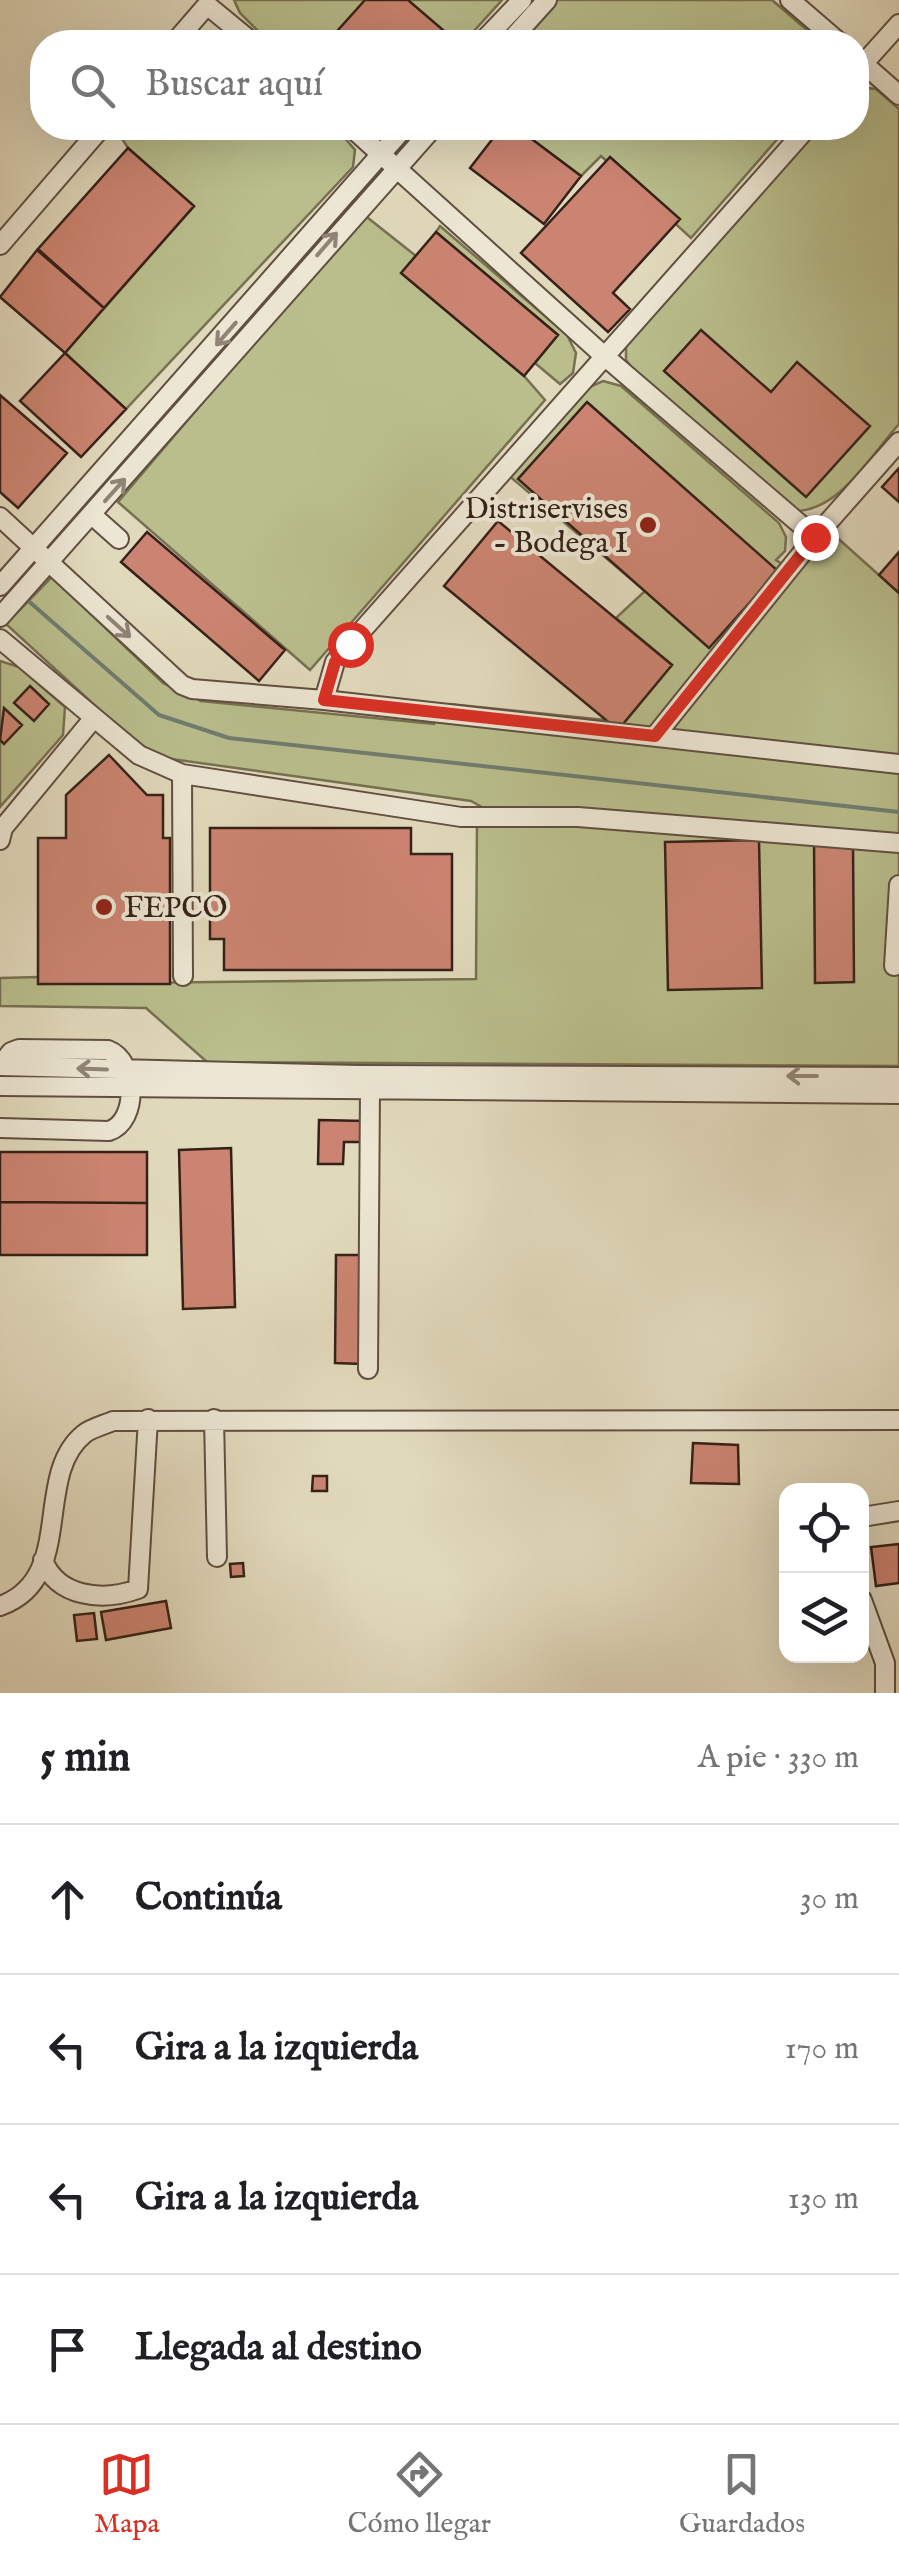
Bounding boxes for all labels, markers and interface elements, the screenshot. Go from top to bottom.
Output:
search box [30,30,869,140]
icon: search [65,58,120,113]
text: Buscar aquí [145,61,323,109]
one-way arrow [316,232,339,257]
one-way arrow [215,321,238,346]
one-way arrow [103,478,126,503]
place label: Distriservises - Bodega I [464,491,628,563]
marker: Distriservises - Bodega I [637,514,659,536]
route end [793,515,839,561]
one-way arrow [106,615,131,638]
route start [328,622,374,668]
place label: FEPCO [124,890,227,928]
marker: FEPCO [93,896,115,918]
one-way arrow [76,1060,108,1079]
one-way arrow [786,1066,818,1086]
map controls [779,1483,869,1663]
button: locate [779,1483,869,1573]
button: layers [779,1573,869,1663]
text: 5 min [40,1732,130,1785]
text: A pie · 330 m [698,1738,859,1779]
icon: ahead [40,1872,95,1927]
text: Continúa [135,1875,282,1923]
text: 30 m [800,1879,859,1920]
icon: left [40,2022,95,2077]
text: Gira a la izquierda [135,2025,418,2073]
text: 170 m [785,2029,859,2070]
icon: left [40,2172,95,2227]
text: Gira a la izquierda [135,2175,418,2223]
text: 130 m [788,2179,859,2220]
icon: arrive [40,2322,95,2377]
text: Llegada al destino [135,2325,422,2373]
tab: Mapa [94,2447,160,2542]
tab: Cómo llegar [348,2447,491,2542]
tab: Guardados [679,2447,805,2542]

